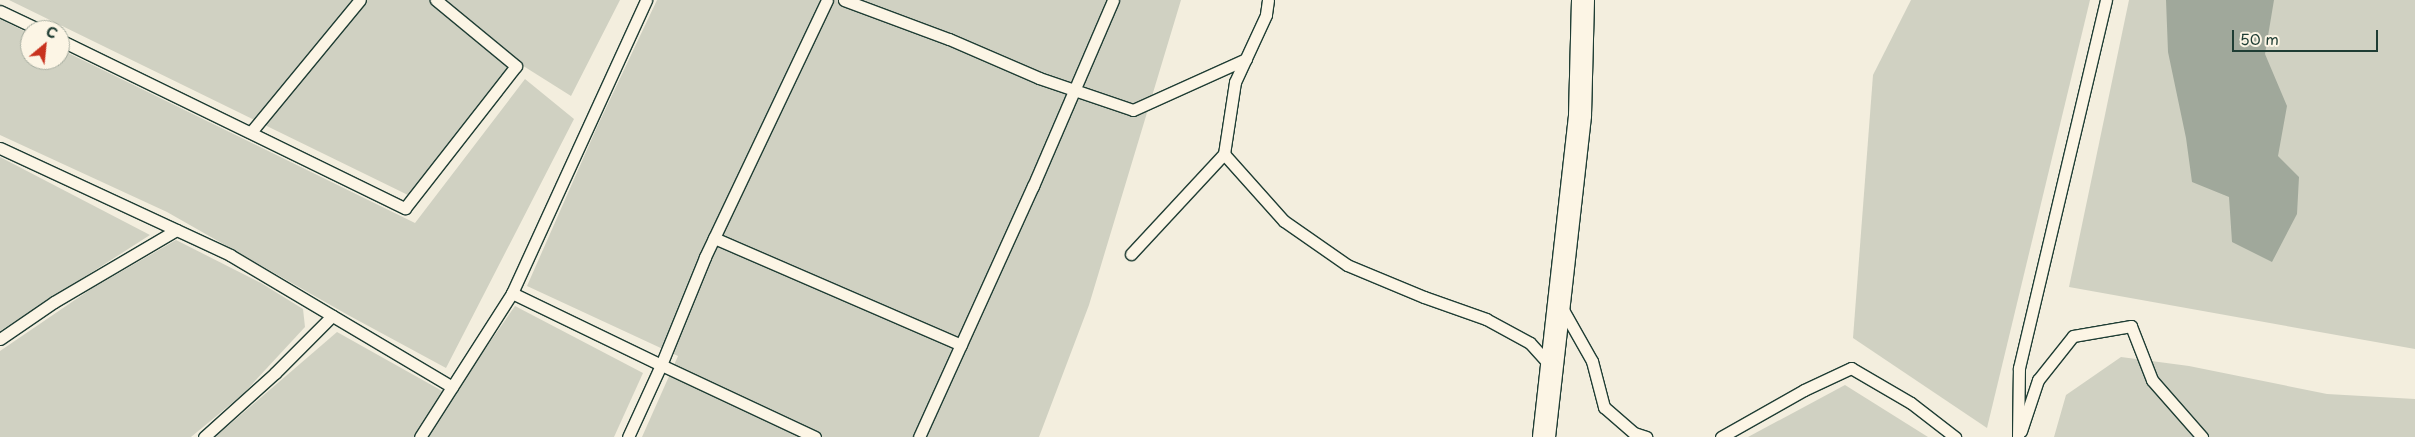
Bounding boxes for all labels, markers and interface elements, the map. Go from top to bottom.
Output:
north arrow [20,20,70,70]
text: С [42,20,61,44]
scale bar [2235,20,2381,52]
text: 50 m [2240,27,2279,50]

